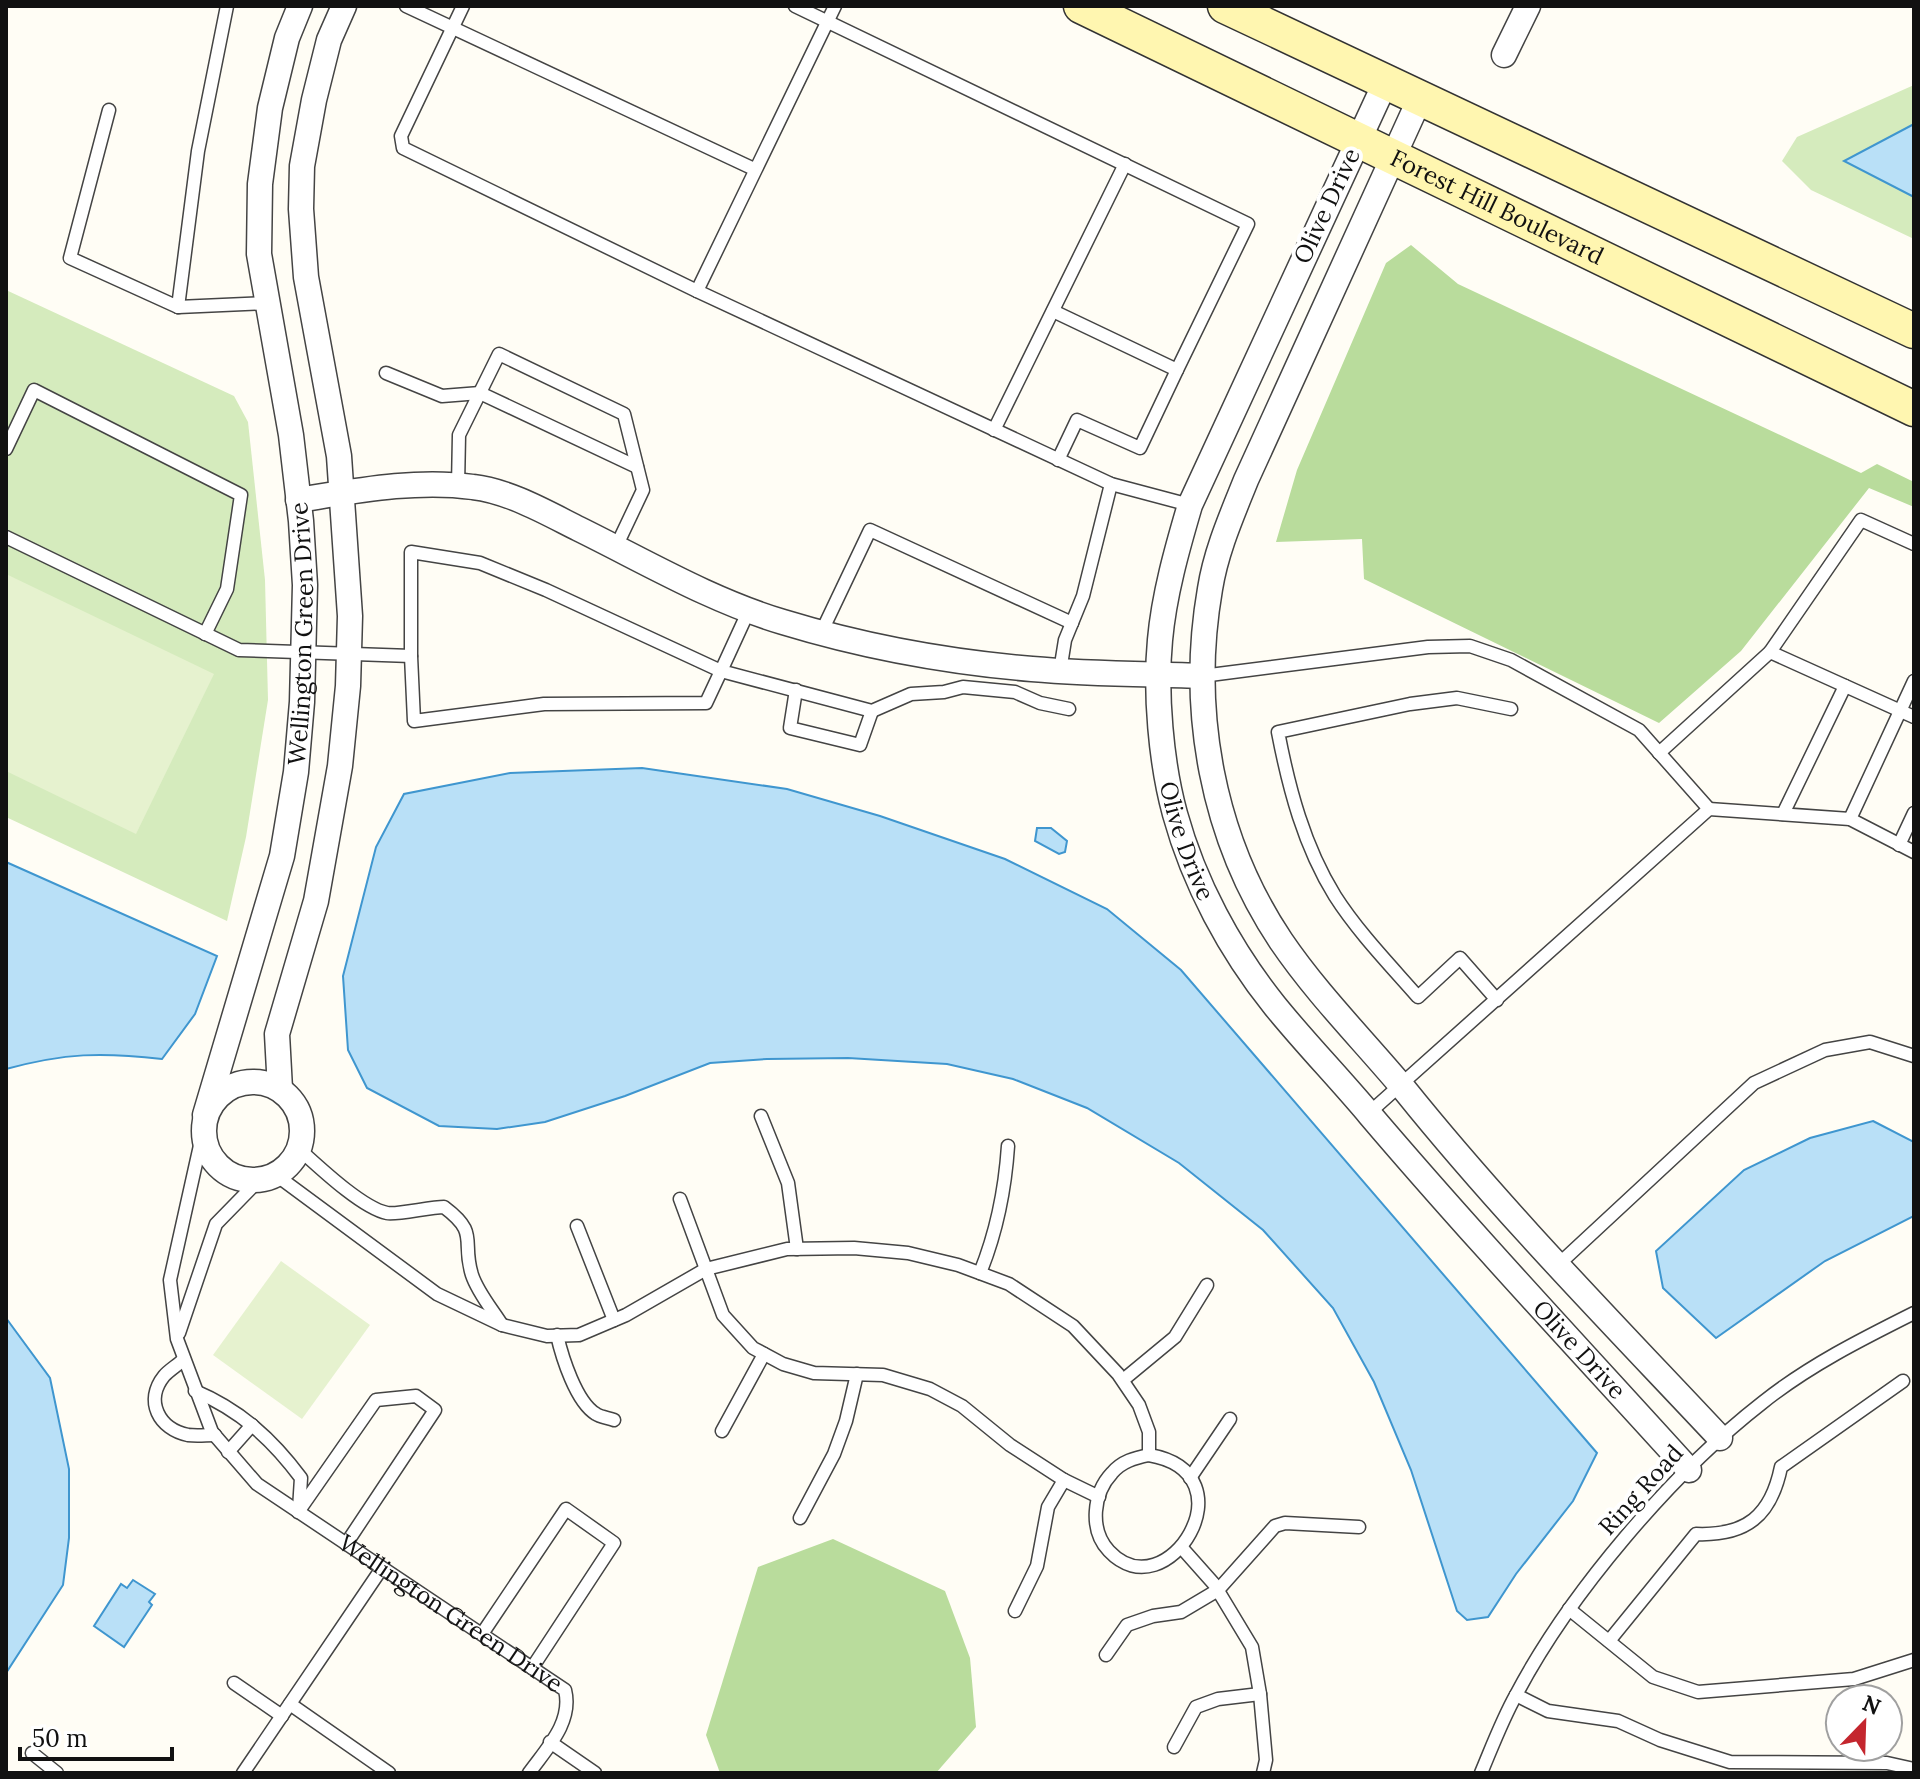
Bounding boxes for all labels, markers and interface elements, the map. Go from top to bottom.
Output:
street label: Forest Hill Boulevard [1385,142,1609,271]
street label: Olive Drive [1286,143,1367,268]
street label: Wellington Green Drive [281,501,320,766]
street label: Olive Drive [1153,779,1222,905]
street label: Olive Drive [1526,1293,1633,1405]
street label: Ring Road [1592,1438,1690,1542]
street label: Wellington Green Drive [333,1527,569,1699]
north arrow [1824,1683,1904,1763]
text: N [1859,1688,1885,1721]
scale bar [20,1711,172,1761]
text: 50 m [32,1723,88,1754]

